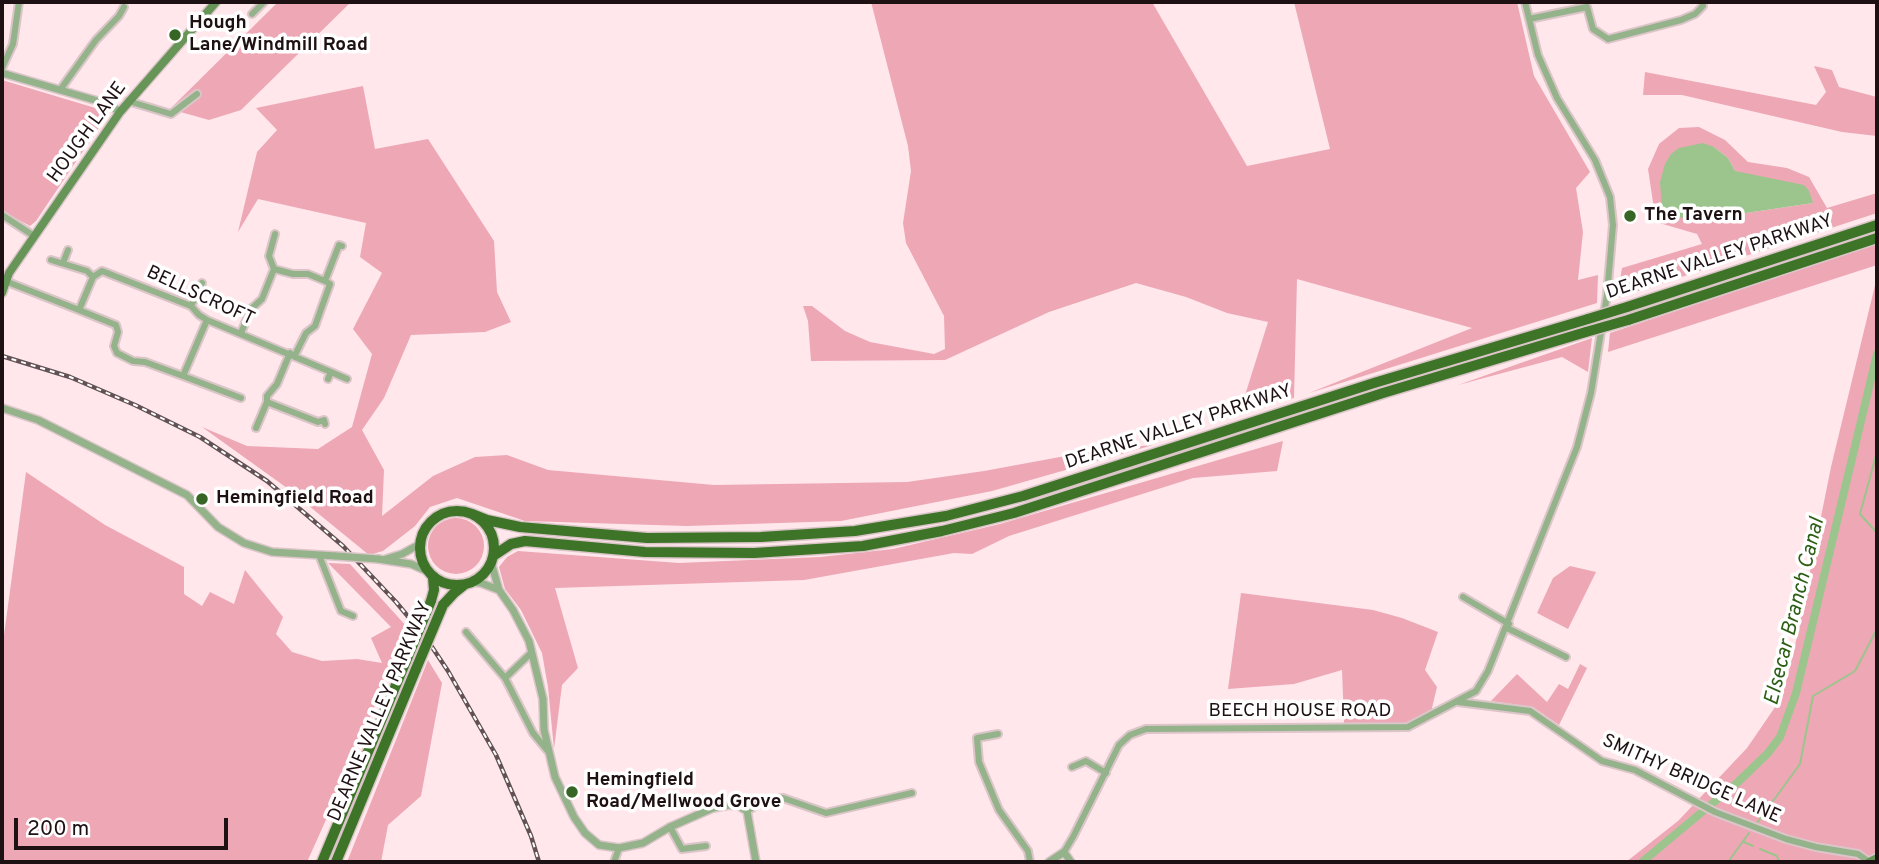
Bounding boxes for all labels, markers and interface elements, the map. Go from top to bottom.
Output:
place label: Hough Lane/Windmill Road [189,13,368,57]
marker: Hough Lane/Windmill Road [167,27,183,43]
street label: HOUGH LANE [44,78,132,188]
place label: The Tavern [1644,205,1743,227]
marker: The Tavern [1622,208,1638,224]
street label: DEARNE VALLEY PARKWAY [1604,211,1836,305]
street label: BELLSCROFT [142,262,258,332]
street label: DEARNE VALLEY PARKWAY [1063,381,1295,475]
place label: Hemingfield Road [216,488,374,510]
marker: Hemingfield Road [194,491,210,507]
water label: Elsecar Branch Canal [1761,516,1831,708]
street label: DEARNE VALLEY PARKWAY [324,599,438,825]
street label: BEECH HOUSE ROAD [1209,701,1391,723]
street label: SMITHY BRIDGE LANE [1598,730,1784,830]
place label: Hemingfield Road/Mellwood Grove [586,770,781,814]
marker: Hemingfield Road/Mellwood Grove [564,784,580,800]
scale bar [18,804,231,848]
text: 200 m [27,816,89,843]

